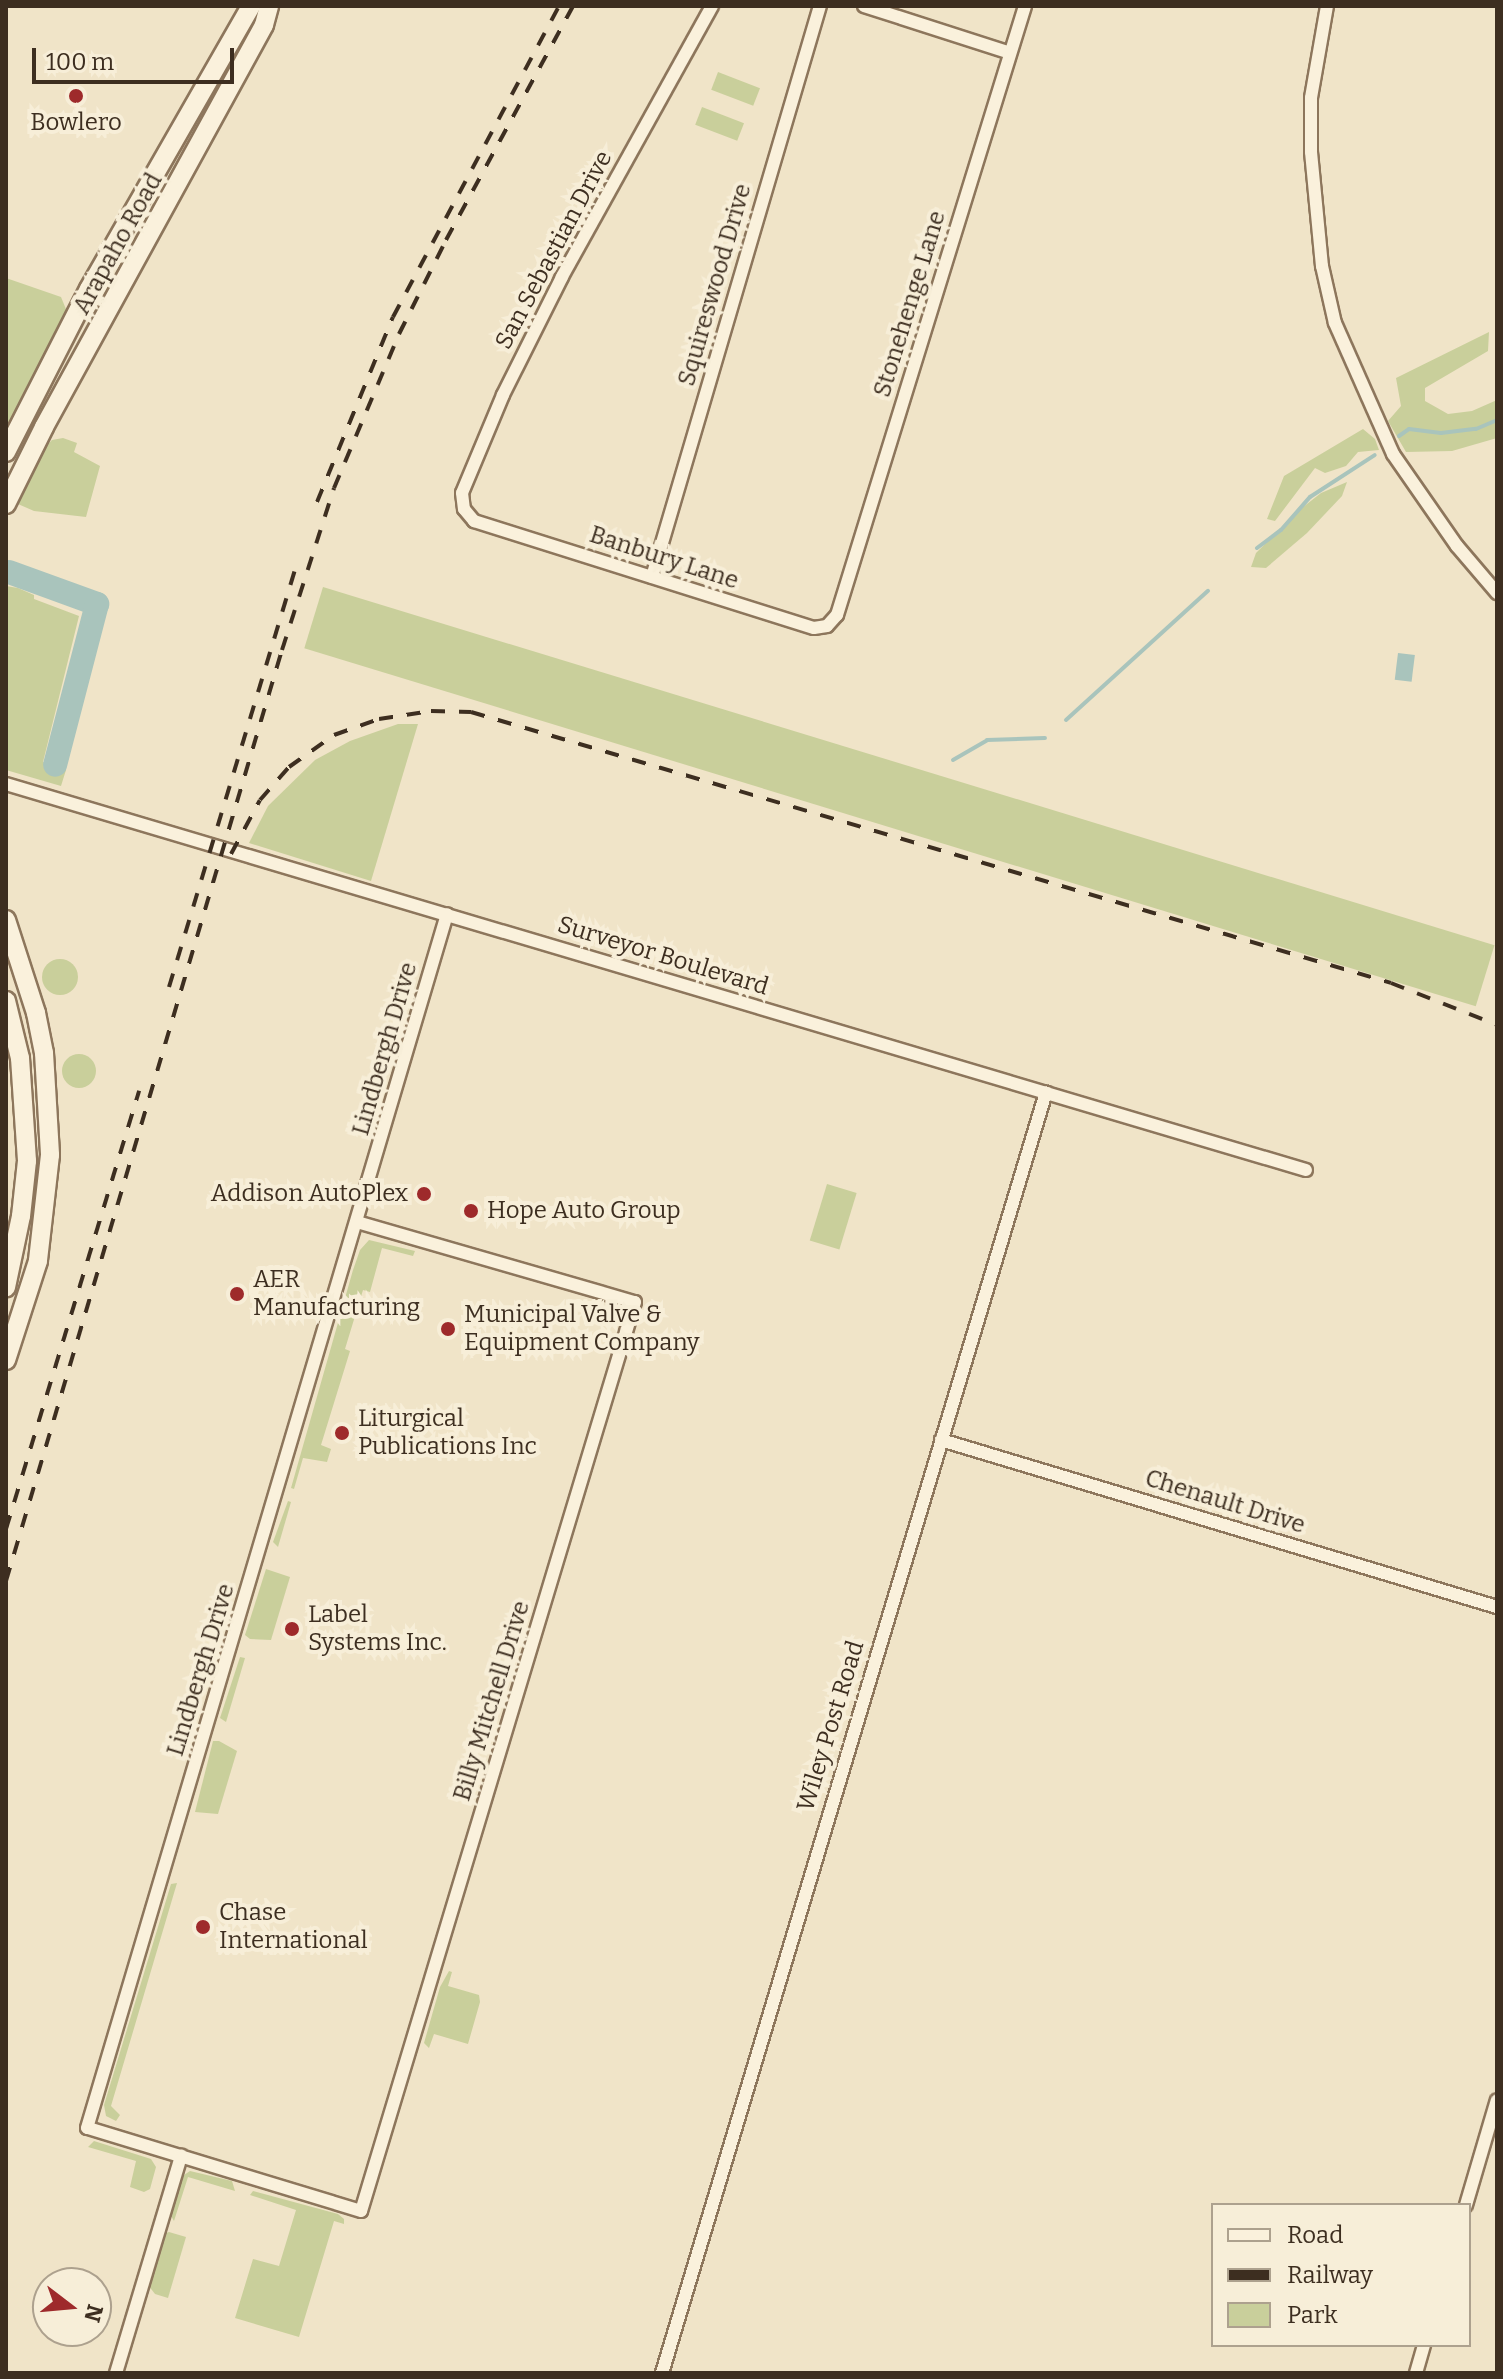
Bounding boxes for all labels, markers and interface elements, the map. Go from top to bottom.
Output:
scale bar [36,32,238,82]
text: 100 m [46,48,114,76]
marker: Bowlero [67,87,85,105]
place label: Bowlero [30,109,122,137]
street label: San Sebastian Drive [490,146,618,354]
street label: Arapaho Road [67,168,169,320]
street label: Squireswood Drive [672,181,758,389]
street label: Stonehenge Lane [868,207,952,401]
street label: Banbury Lane [586,520,742,596]
street label: Surveyor Boulevard [554,910,772,1002]
street label: Lindbergh Drive [347,959,423,1139]
place label: Addison AutoPlex [211,1180,408,1208]
marker: Addison AutoPlex [415,1185,433,1203]
place label: Hope Auto Group [487,1197,681,1225]
marker: Hope Auto Group [462,1202,480,1220]
place label: AER Manufacturing [253,1266,420,1322]
marker: AER Manufacturing [228,1285,246,1303]
place label: Municipal Valve & Equipment Company [464,1301,700,1357]
marker: Municipal Valve & Equipment Company [439,1320,457,1338]
place label: Liturgical Publications Inc [358,1405,537,1461]
marker: Liturgical Publications Inc [333,1424,351,1442]
street label: Chenault Drive [1142,1464,1308,1540]
street label: Lindbergh Drive [161,1580,241,1760]
street label: Billy Mitchell Drive [448,1597,536,1805]
place label: Label Systems Inc. [308,1601,447,1657]
marker: Label Systems Inc. [283,1620,301,1638]
street label: Wiley Post Road [791,1637,871,1815]
place label: Chase International [219,1899,368,1955]
marker: Chase International [194,1918,212,1936]
legend [1211,2203,1471,2347]
text: Road [1287,2221,1343,2249]
text: Railway [1287,2261,1373,2289]
north arrow [32,2267,112,2347]
text: N [78,2301,109,2325]
text: Park [1287,2301,1338,2329]

